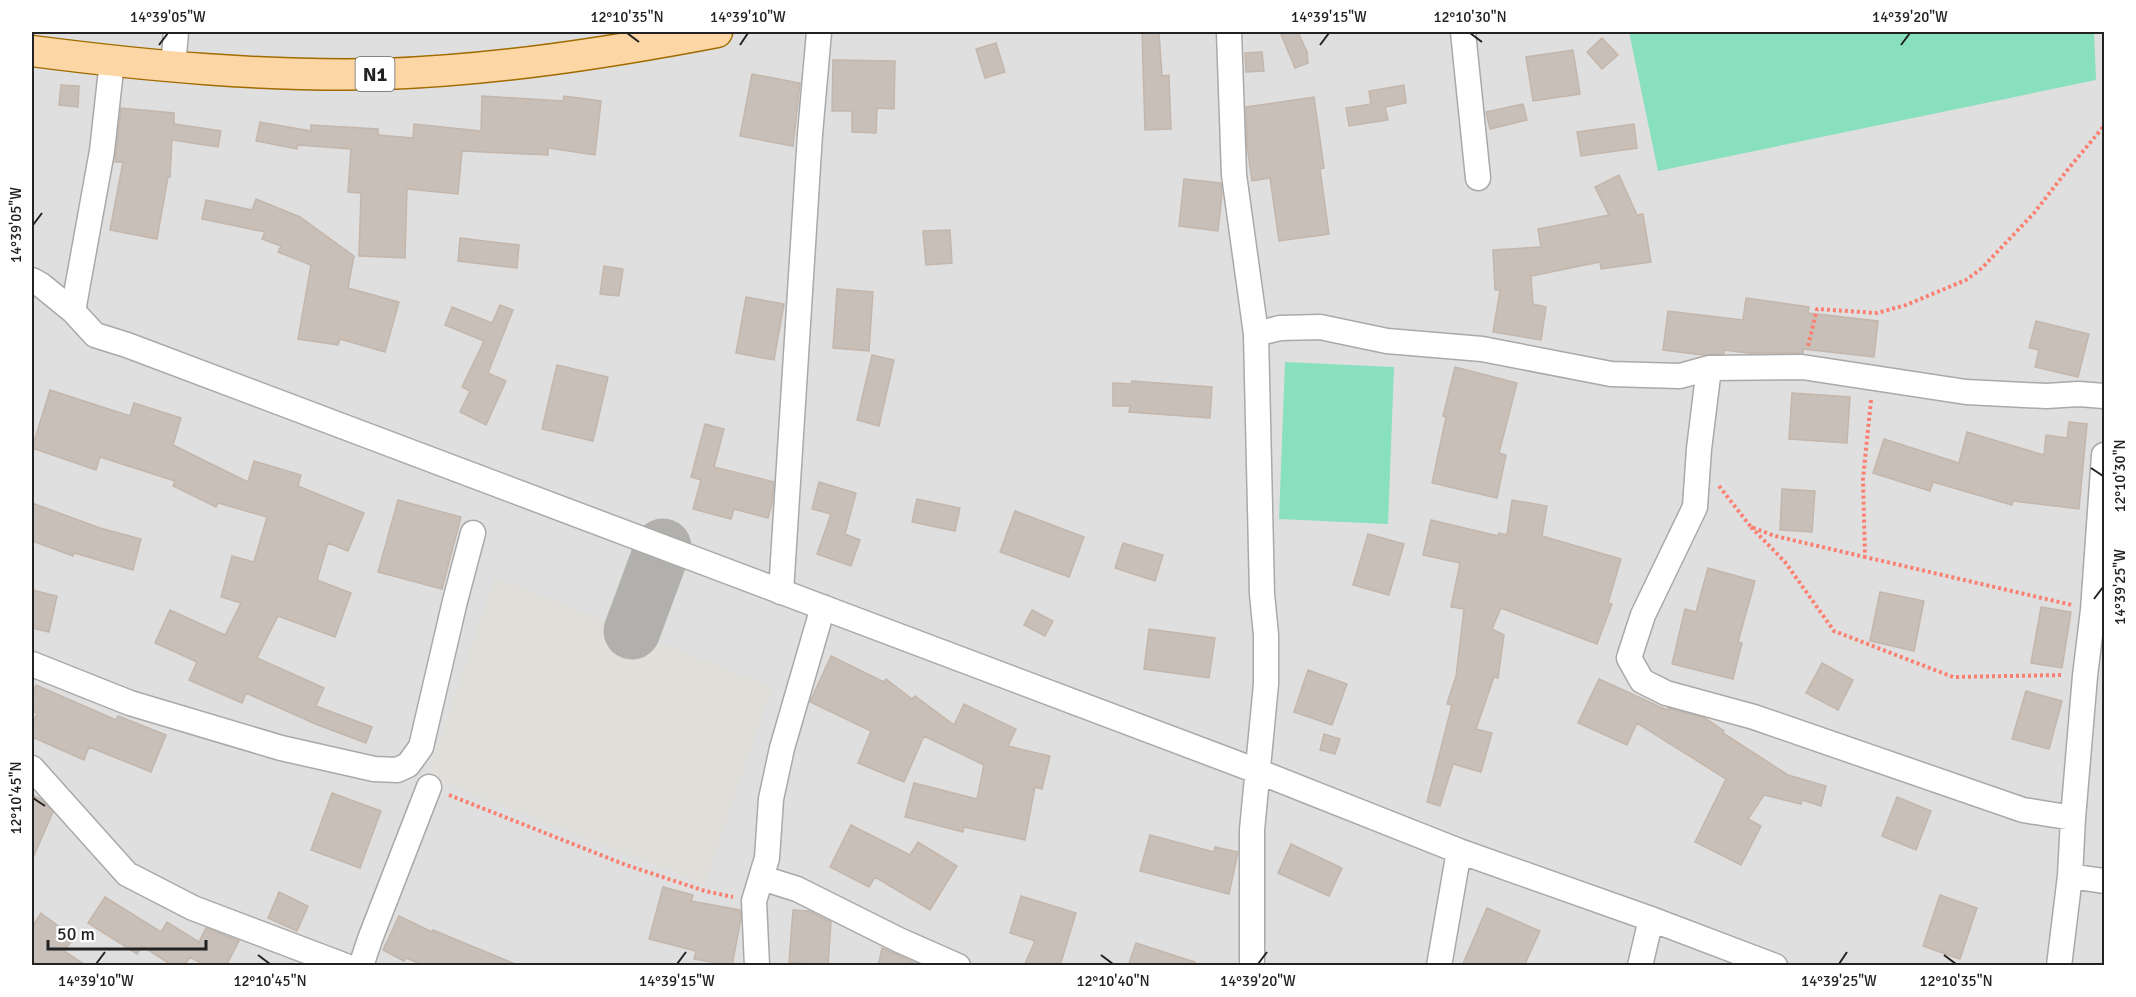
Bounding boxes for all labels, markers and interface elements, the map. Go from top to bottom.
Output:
text: 14°39'05"W [130,8,206,26]
text: 12°10'35"N [590,8,664,26]
text: 14°39'10"W [710,8,786,26]
text: 14°39'15"W [1291,8,1367,26]
text: 12°10'30"N [1433,8,1507,26]
text: 14°39'20"W [1872,8,1948,26]
road number: N1 [356,57,394,91]
text: 14°39'05"W [7,187,25,263]
text: 12°10'30"N [2111,439,2129,513]
text: 14°39'25"W [2111,549,2129,625]
text: 12°10'45"N [7,761,25,835]
scale bar [48,913,206,951]
text: 50 m [57,923,95,945]
text: 14°39'10"W [58,972,134,990]
text: 12°10'45"N [233,972,307,990]
text: 14°39'15"W [639,972,715,990]
text: 12°10'40"N [1076,972,1150,990]
text: 14°39'20"W [1220,972,1296,990]
text: 14°39'25"W [1801,972,1877,990]
text: 12°10'35"N [1919,972,1993,990]

